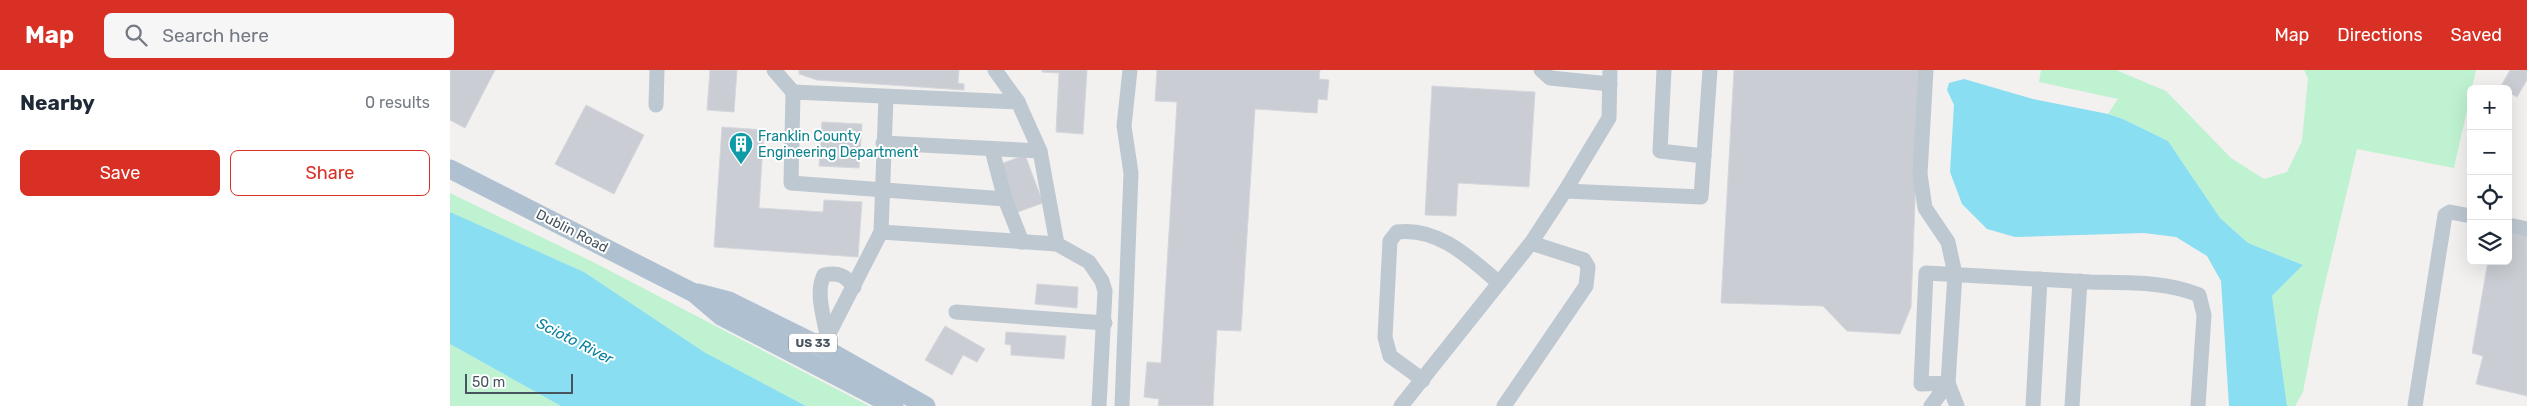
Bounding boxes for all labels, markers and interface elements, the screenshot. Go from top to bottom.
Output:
search box [104,13,454,58]
text: Map [25,21,74,49]
icon: search [122,21,150,49]
text: Search here [162,24,269,47]
text: Map [2274,24,2309,46]
text: Directions [2337,24,2423,46]
text: Saved [2451,24,2502,46]
map controls [2467,85,2512,265]
button: + [2467,85,2512,130]
text: Nearby [20,90,95,115]
text: 0 results [365,93,430,112]
place label: Franklin County Engineering Department [758,128,919,161]
button: − [2467,130,2512,175]
building icon: Franklin County Engineering Department [728,131,754,165]
button: Save [20,150,220,196]
button: Share [230,150,430,196]
button: locate [2467,175,2512,220]
street label: Dublin Road [533,206,611,256]
button: layers [2467,220,2512,265]
water label: Scioto River [534,314,617,369]
road number: US 33 [789,334,837,352]
scale bar [465,371,572,394]
text: 50 m [472,374,505,391]

